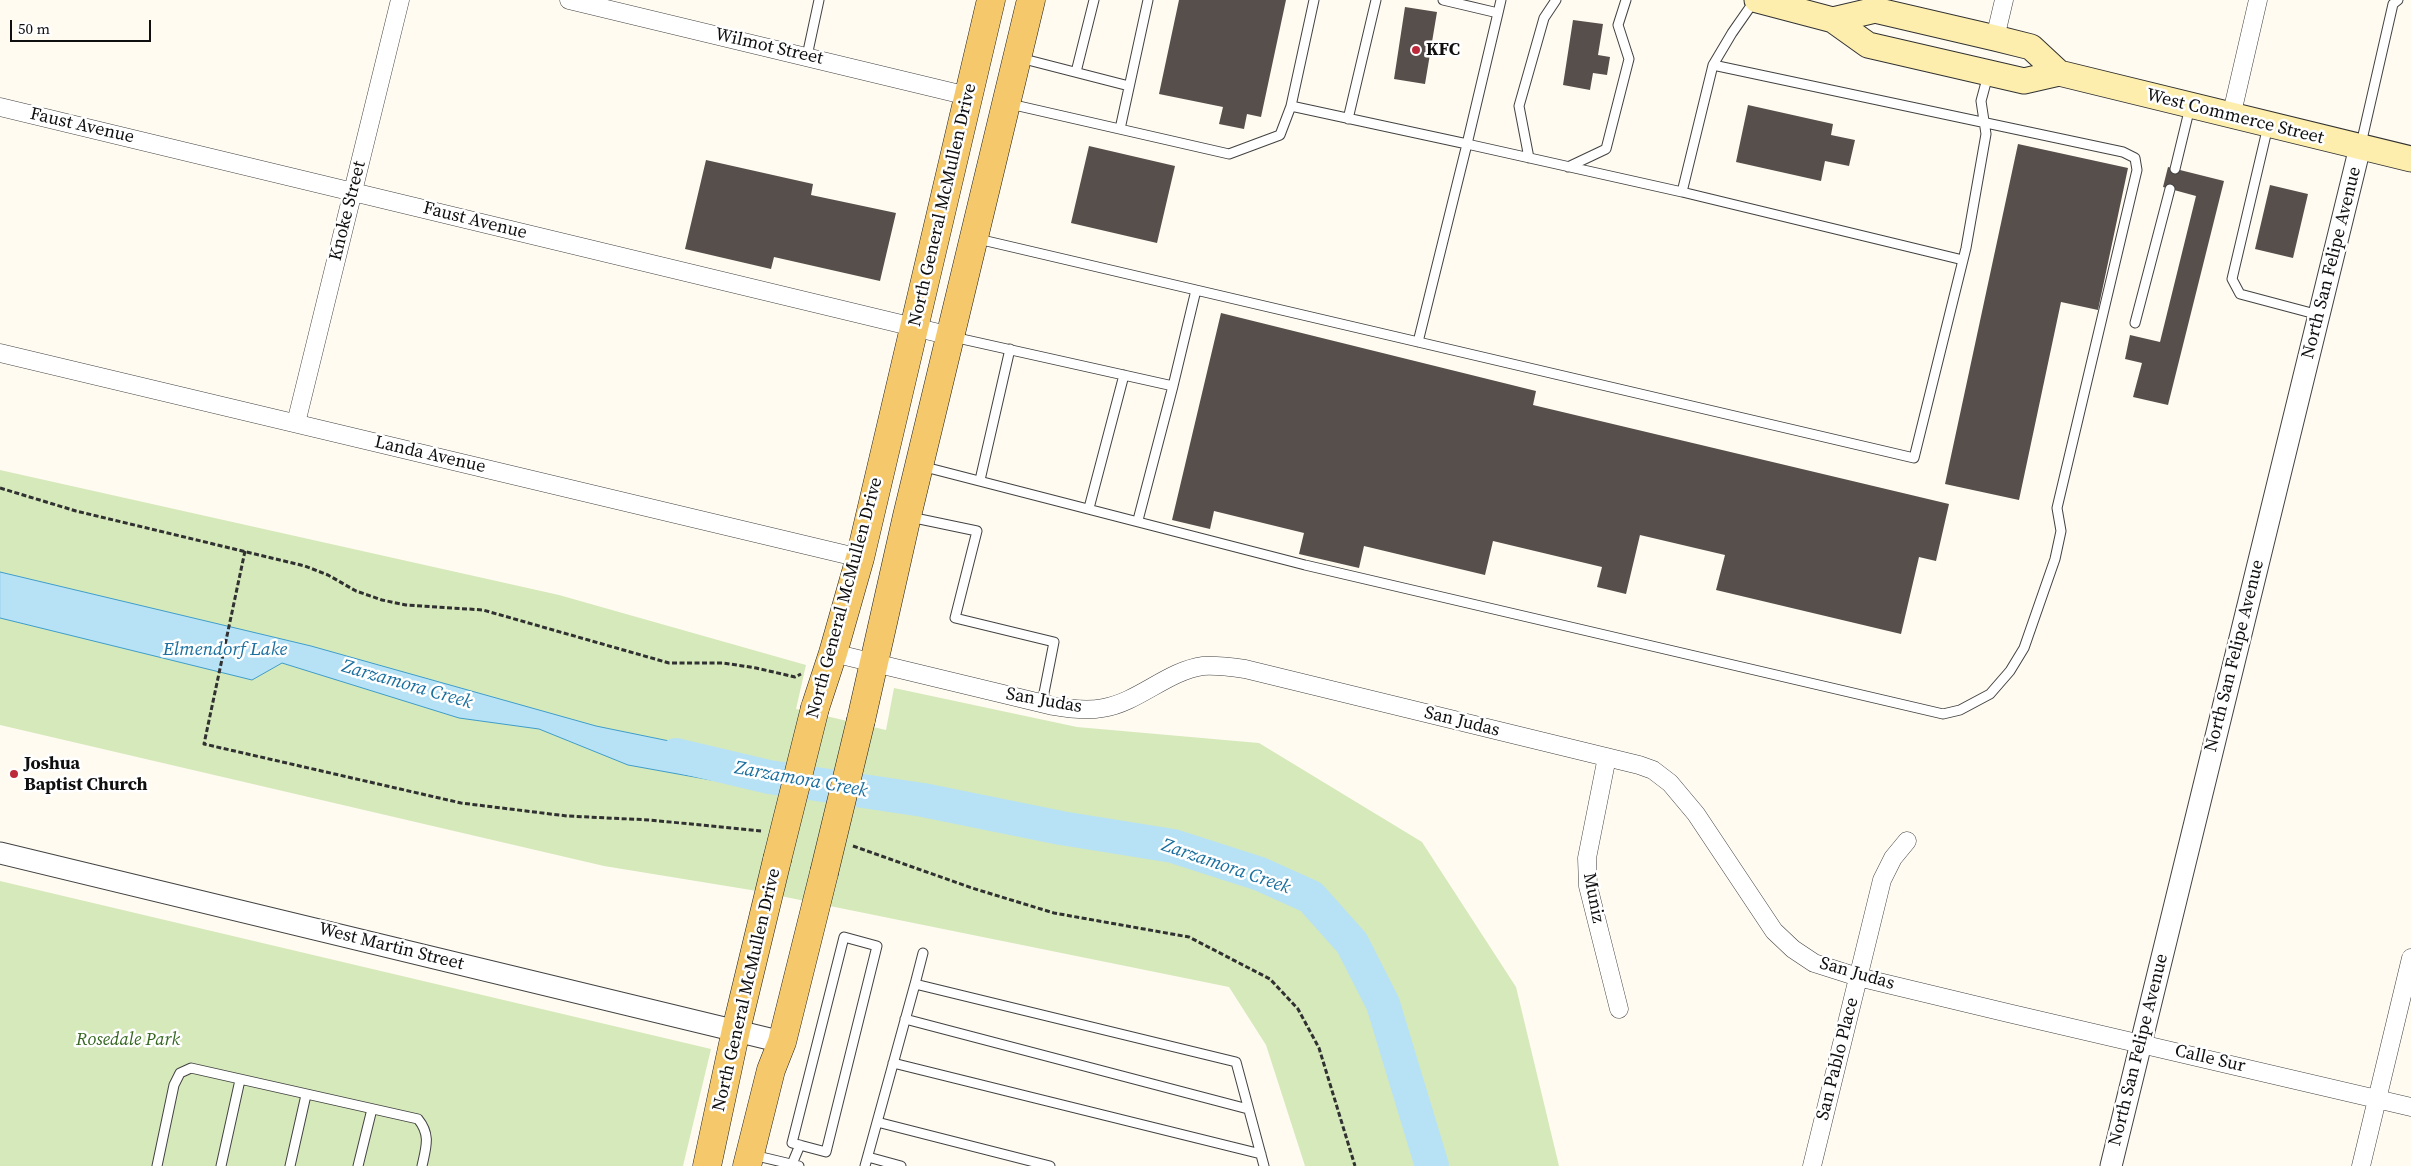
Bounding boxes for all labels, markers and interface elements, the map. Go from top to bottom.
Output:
scale bar [12,10,154,42]
text: 50 m [18,18,50,39]
street label: Wilmot Street [713,24,825,70]
place label: KFC [1426,39,1460,61]
marker: KFC [1410,44,1422,56]
street label: North General McMullen Drive [904,81,982,329]
street label: West Commerce Street [2144,84,2326,150]
street label: Faust Avenue [28,104,136,148]
street label: Knoke Street [325,159,371,263]
street label: North San Felipe Avenue [2298,165,2366,361]
street label: Faust Avenue [421,198,529,244]
street label: Landa Avenue [372,432,488,478]
street label: North General McMullen Drive [802,475,888,721]
street label: North San Felipe Avenue [2201,558,2269,754]
water label: Elmendorf Lake [163,639,287,661]
water label: Zarzamora Creek [339,655,475,715]
street label: San Judas [1004,684,1084,718]
street label: San Judas [1422,702,1502,742]
place label: Joshua Baptist Church [24,753,148,796]
water label: Zarzamora Creek [733,757,869,803]
marker: Joshua Baptist Church [8,768,20,780]
water label: Zarzamora Creek [1159,834,1293,900]
street label: North General McMullen Drive [708,866,786,1114]
street label: Muniz [1578,871,1608,925]
street label: West Martin Street [316,919,466,975]
street label: North San Felipe Avenue [2105,952,2173,1148]
street label: San Judas [1817,953,1897,995]
street label: San Pablo Place [1812,995,1864,1123]
park label: Rosedale Park [76,1029,180,1051]
street label: Calle Sur [2173,1040,2247,1078]

